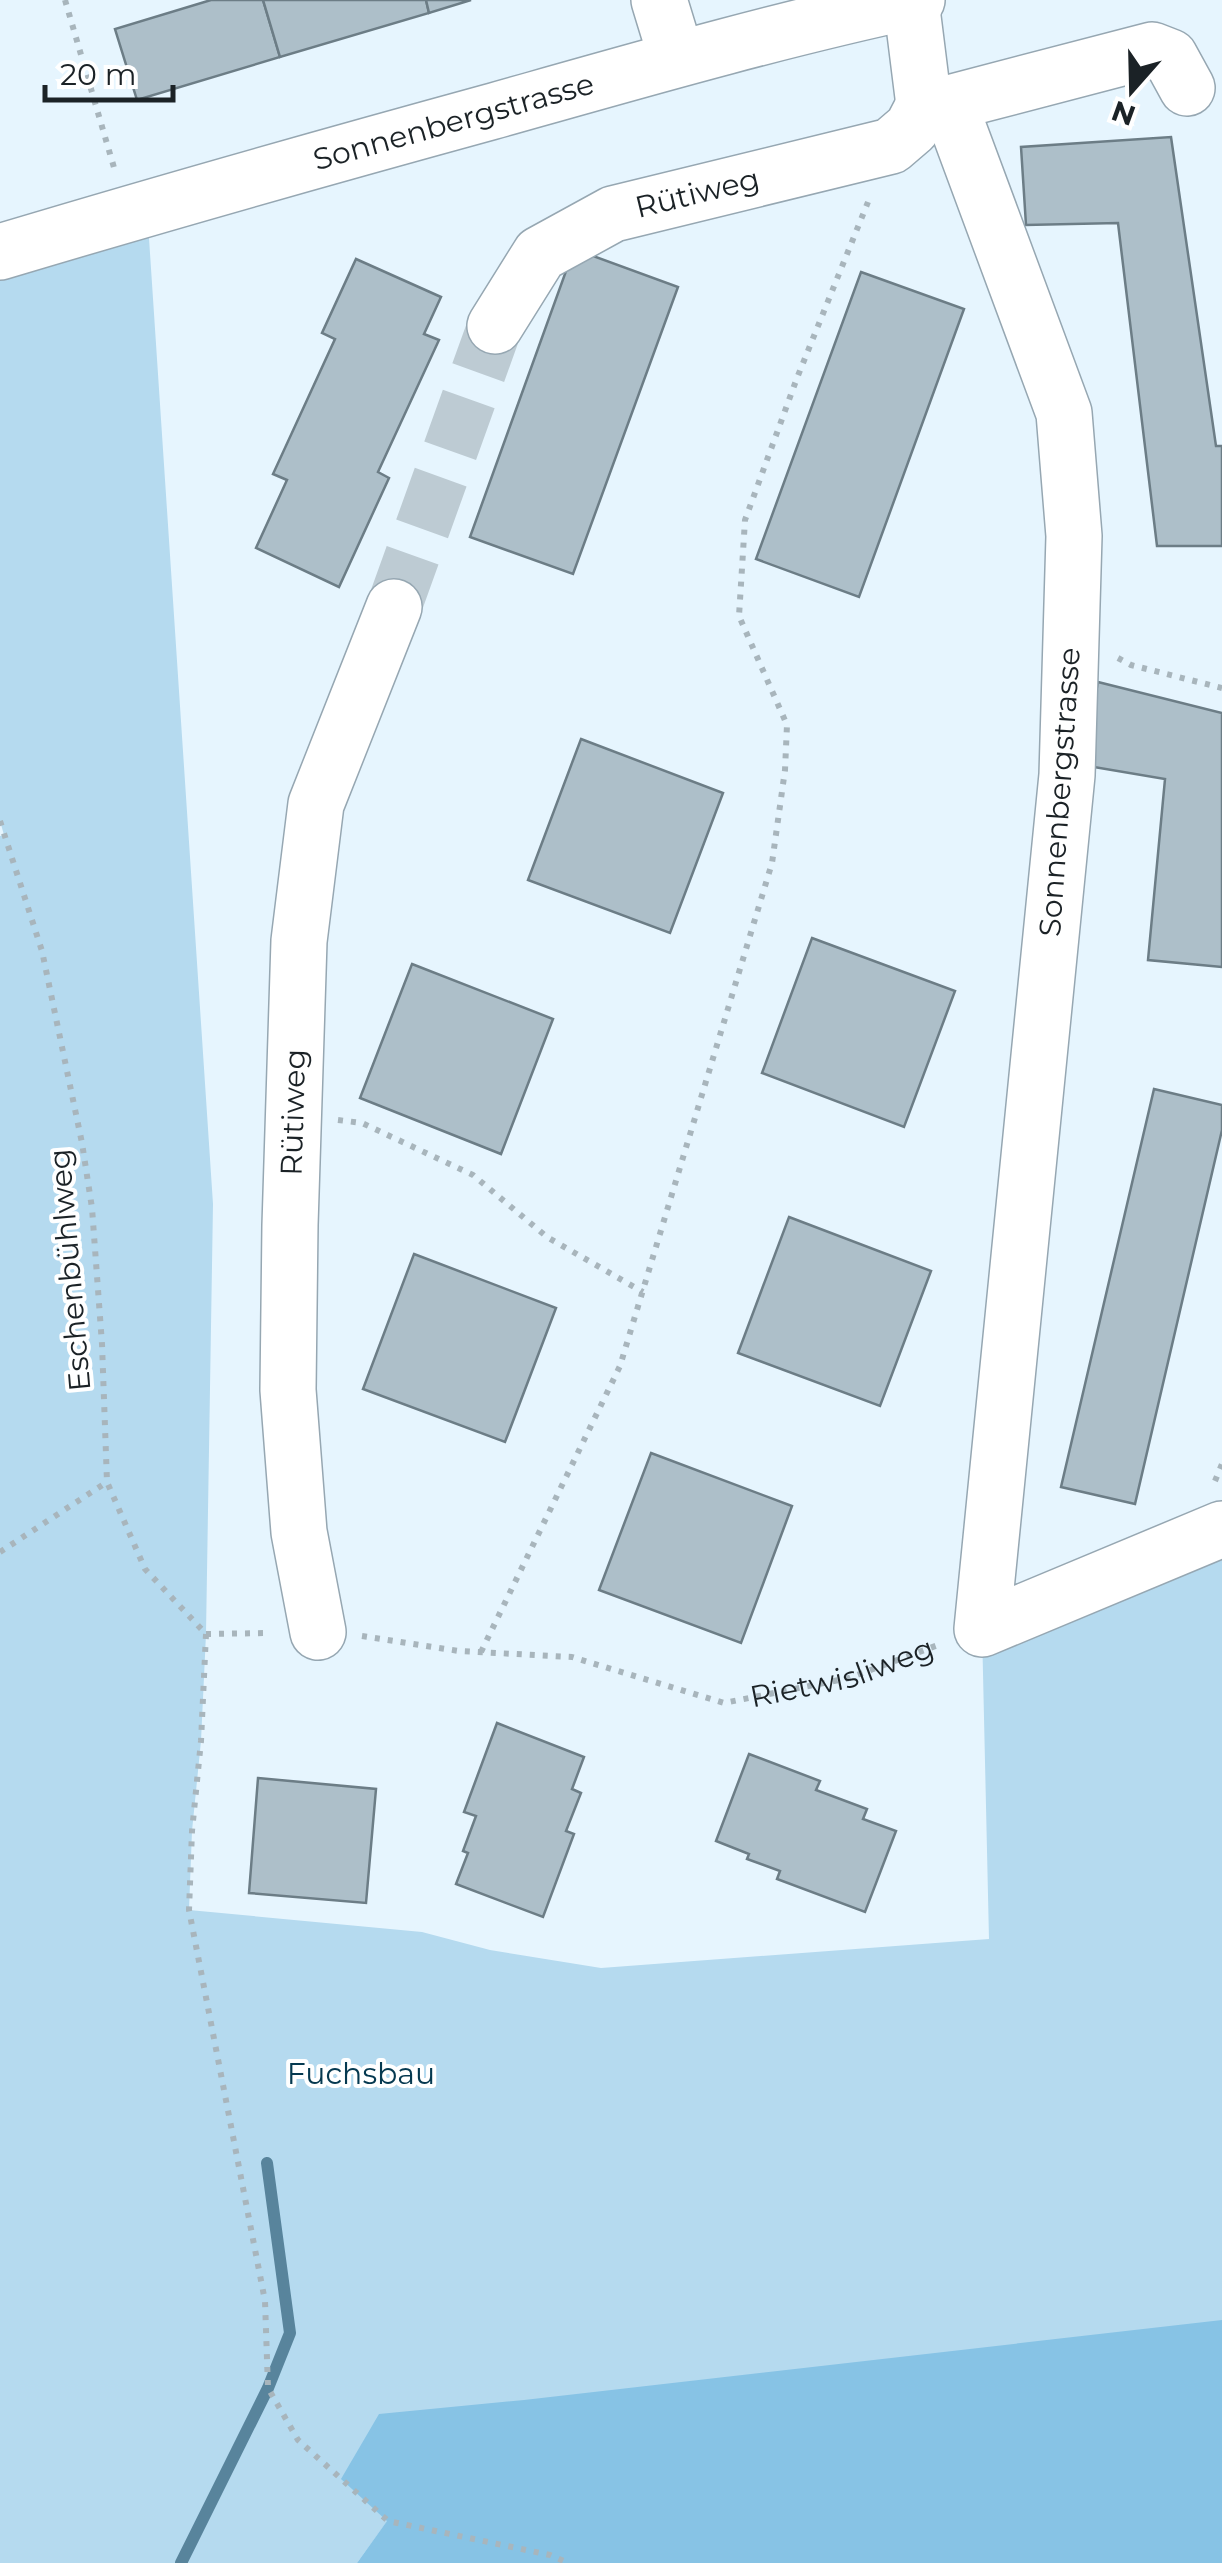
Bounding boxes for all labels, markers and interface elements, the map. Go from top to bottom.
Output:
scale bar [45,40,172,102]
north arrow [1082,40,1182,140]
text: 20 m [60,56,137,93]
street label: Sonnenbergstrasse [309,65,598,178]
text: N [1107,94,1140,133]
street label: Rütiweg [631,160,763,226]
street label: Sonnenbergstrasse [1031,646,1088,938]
street label: Rütiweg [273,1048,314,1176]
street label: Eschenbühlweg [40,1147,99,1393]
street label: Rietwisliweg [747,1629,939,1715]
park label: Fuchsbau [287,2055,435,2092]

